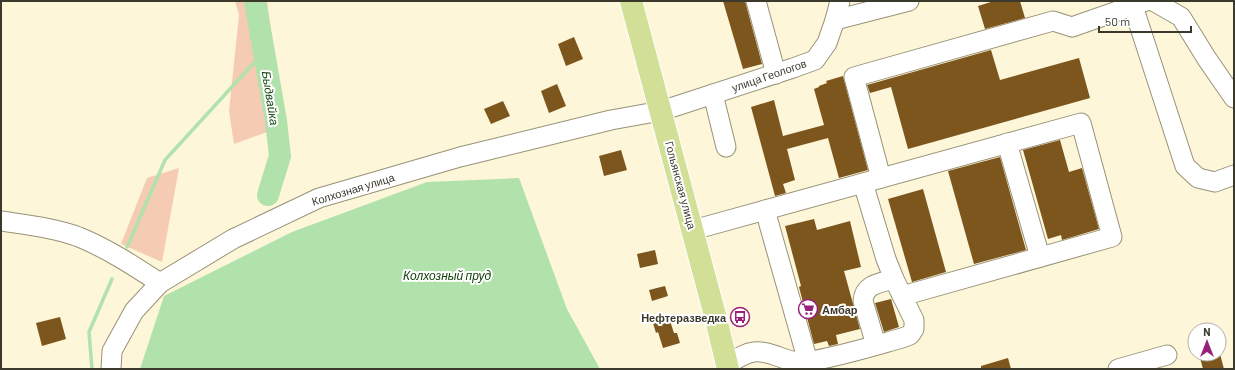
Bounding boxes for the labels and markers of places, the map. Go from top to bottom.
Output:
supermarket icon: Амбар [797,298,819,320]
place label: Амбар [822,303,858,316]
bus stop icon: Нефтеразведка [729,306,751,328]
place label: Нефтеразведка [641,311,727,324]

